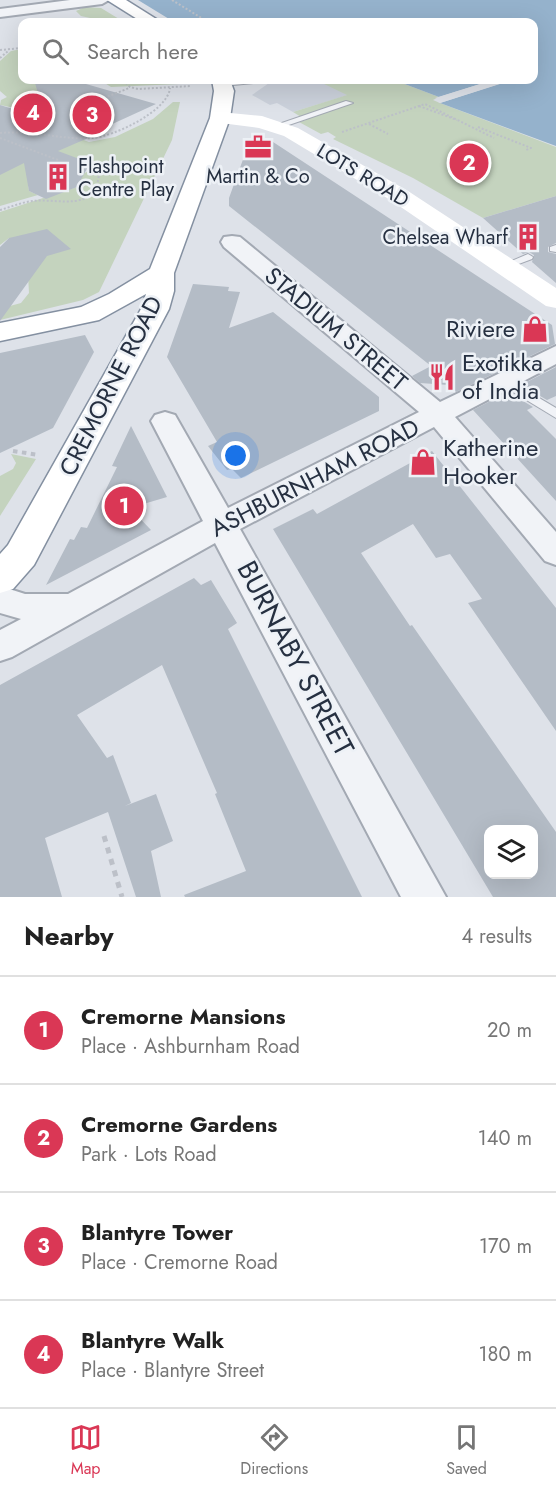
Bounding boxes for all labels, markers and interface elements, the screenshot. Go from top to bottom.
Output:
search box [18,18,538,84]
icon: search [39,35,72,68]
text: Search here [87,35,198,67]
pin: 4 [14,90,52,136]
pin: 3 [72,92,112,138]
office icon: Martin & Co [243,132,273,162]
street label: LOTS ROAD [311,136,414,214]
pin: 2 [450,140,488,186]
place label: Flashpoint Centre Play [78,152,174,204]
building icon: Flashpoint Centre Play [43,162,73,192]
place label: Martin & Co [206,162,310,191]
building icon: Chelsea Wharf [513,222,543,252]
place label: Chelsea Wharf [382,223,509,252]
street label: STADIUM STREET [257,258,415,399]
street label: CREMORNE ROAD [50,290,171,482]
place label: Riviere [446,311,515,346]
shop icon: Riviere [520,314,550,344]
place label: Exotikka of India [462,345,543,408]
restaurant icon: Exotikka of India [427,362,457,392]
street label: ASHBURNHAM ROAD [204,410,425,545]
place label: Katherine Hooker [443,430,538,493]
your location [221,441,250,470]
shop icon: Katherine Hooker [408,447,438,477]
pin: 1 [104,484,144,528]
street label: BURNABY STREET [227,553,364,763]
map controls [484,825,538,879]
button: layers [484,825,538,879]
text: Nearby [24,917,113,955]
text: 4 results [461,922,532,951]
text: Cremorne Mansions [81,1000,286,1032]
text: 1 [38,1016,49,1045]
text: 20 m [487,1016,532,1045]
text: Place · Ashburnham Road [81,1032,300,1061]
text: Cremorne Gardens [81,1108,277,1140]
text: 2 [37,1124,50,1153]
text: 140 m [478,1124,532,1153]
text: Park · Lots Road [81,1140,217,1169]
text: Blantyre Tower [81,1216,233,1248]
text: 3 [37,1232,50,1261]
text: 170 m [479,1232,532,1261]
text: Place · Cremorne Road [81,1248,278,1277]
text: Blantyre Walk [81,1324,224,1356]
text: 4 [37,1340,50,1369]
text: 180 m [478,1340,532,1369]
text: Place · Blantyre Street [81,1356,264,1385]
tab: Map [69,1421,102,1480]
tab: Directions [240,1421,308,1480]
tab: Saved [446,1421,487,1480]

